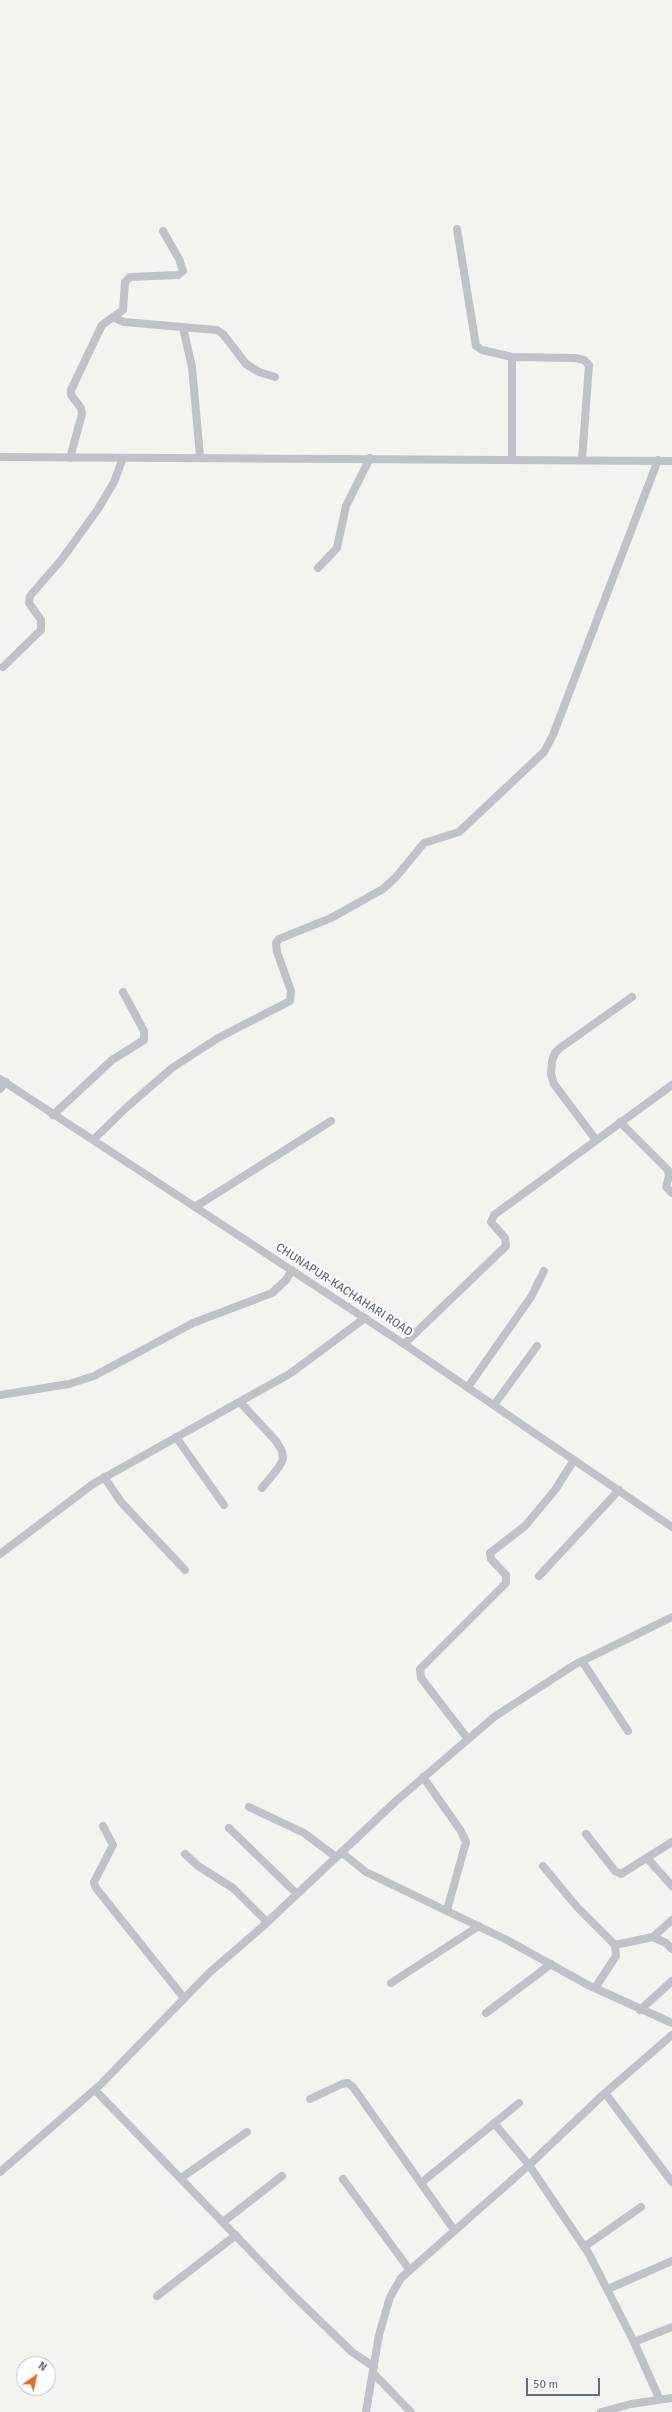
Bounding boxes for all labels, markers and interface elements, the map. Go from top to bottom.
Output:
street label: CHUNAPUR-KACHAHARI ROAD [273,1240,415,1340]
north arrow [16,2356,56,2396]
text: N [36,2359,49,2374]
scale bar [528,2370,602,2396]
text: 50 m [533,2377,558,2392]

